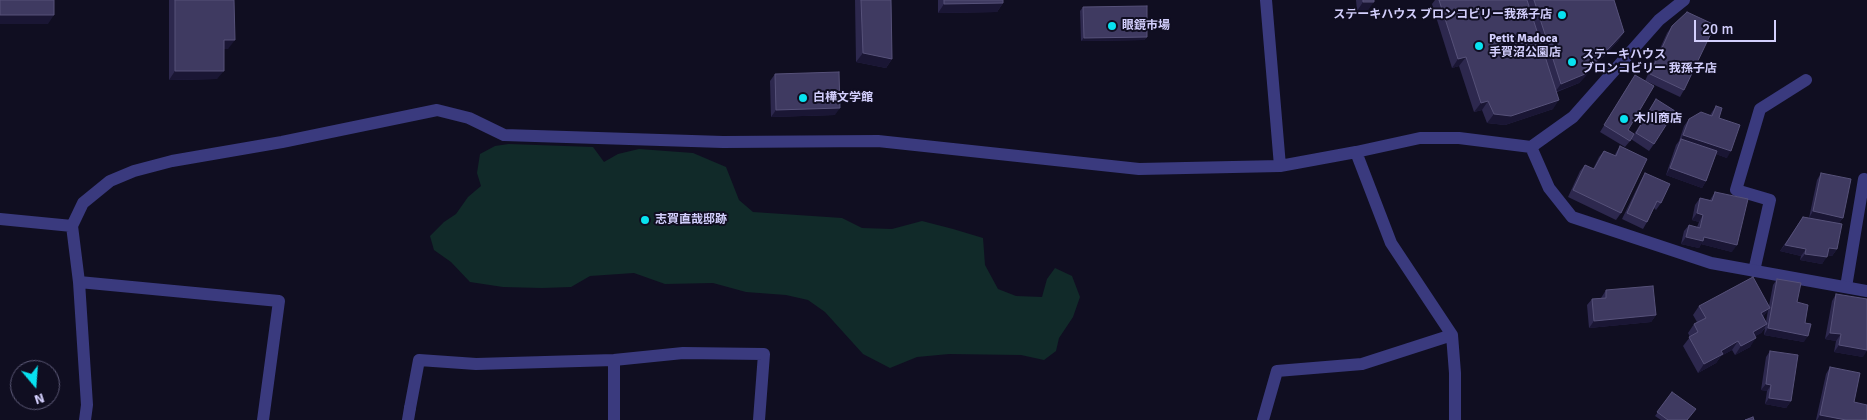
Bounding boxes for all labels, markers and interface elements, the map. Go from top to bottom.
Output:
place label: ステーキハウス ブロンコビリー我孫子店 [1333,8,1552,22]
marker: ステーキハウス ブロンコビリー我孫子店 [1556,9,1568,21]
scale bar [1697,10,1780,42]
place label: 眼鏡市場 [1122,19,1170,33]
marker: 眼鏡市場 [1106,20,1118,32]
text: 20 m [1702,20,1733,38]
place label: Petit Madoca 手賀沼公園店 [1489,32,1561,60]
marker: Petit Madoca 手賀沼公園店 [1473,40,1485,52]
place label: ステーキハウス ブロンコビリー 我孫子店 [1582,48,1717,76]
marker: ステーキハウス ブロンコビリー 我孫子店 [1566,56,1578,68]
place label: 白樺文学館 [813,91,873,105]
marker: 白樺文学館 [797,92,809,104]
place label: 木川商店 [1634,112,1682,126]
marker: 木川商店 [1618,113,1630,125]
place label: 志賀直哉邸跡 [655,213,727,227]
marker: 志賀直哉邸跡 [639,214,651,226]
north arrow [10,360,60,410]
text: N [32,389,47,408]

